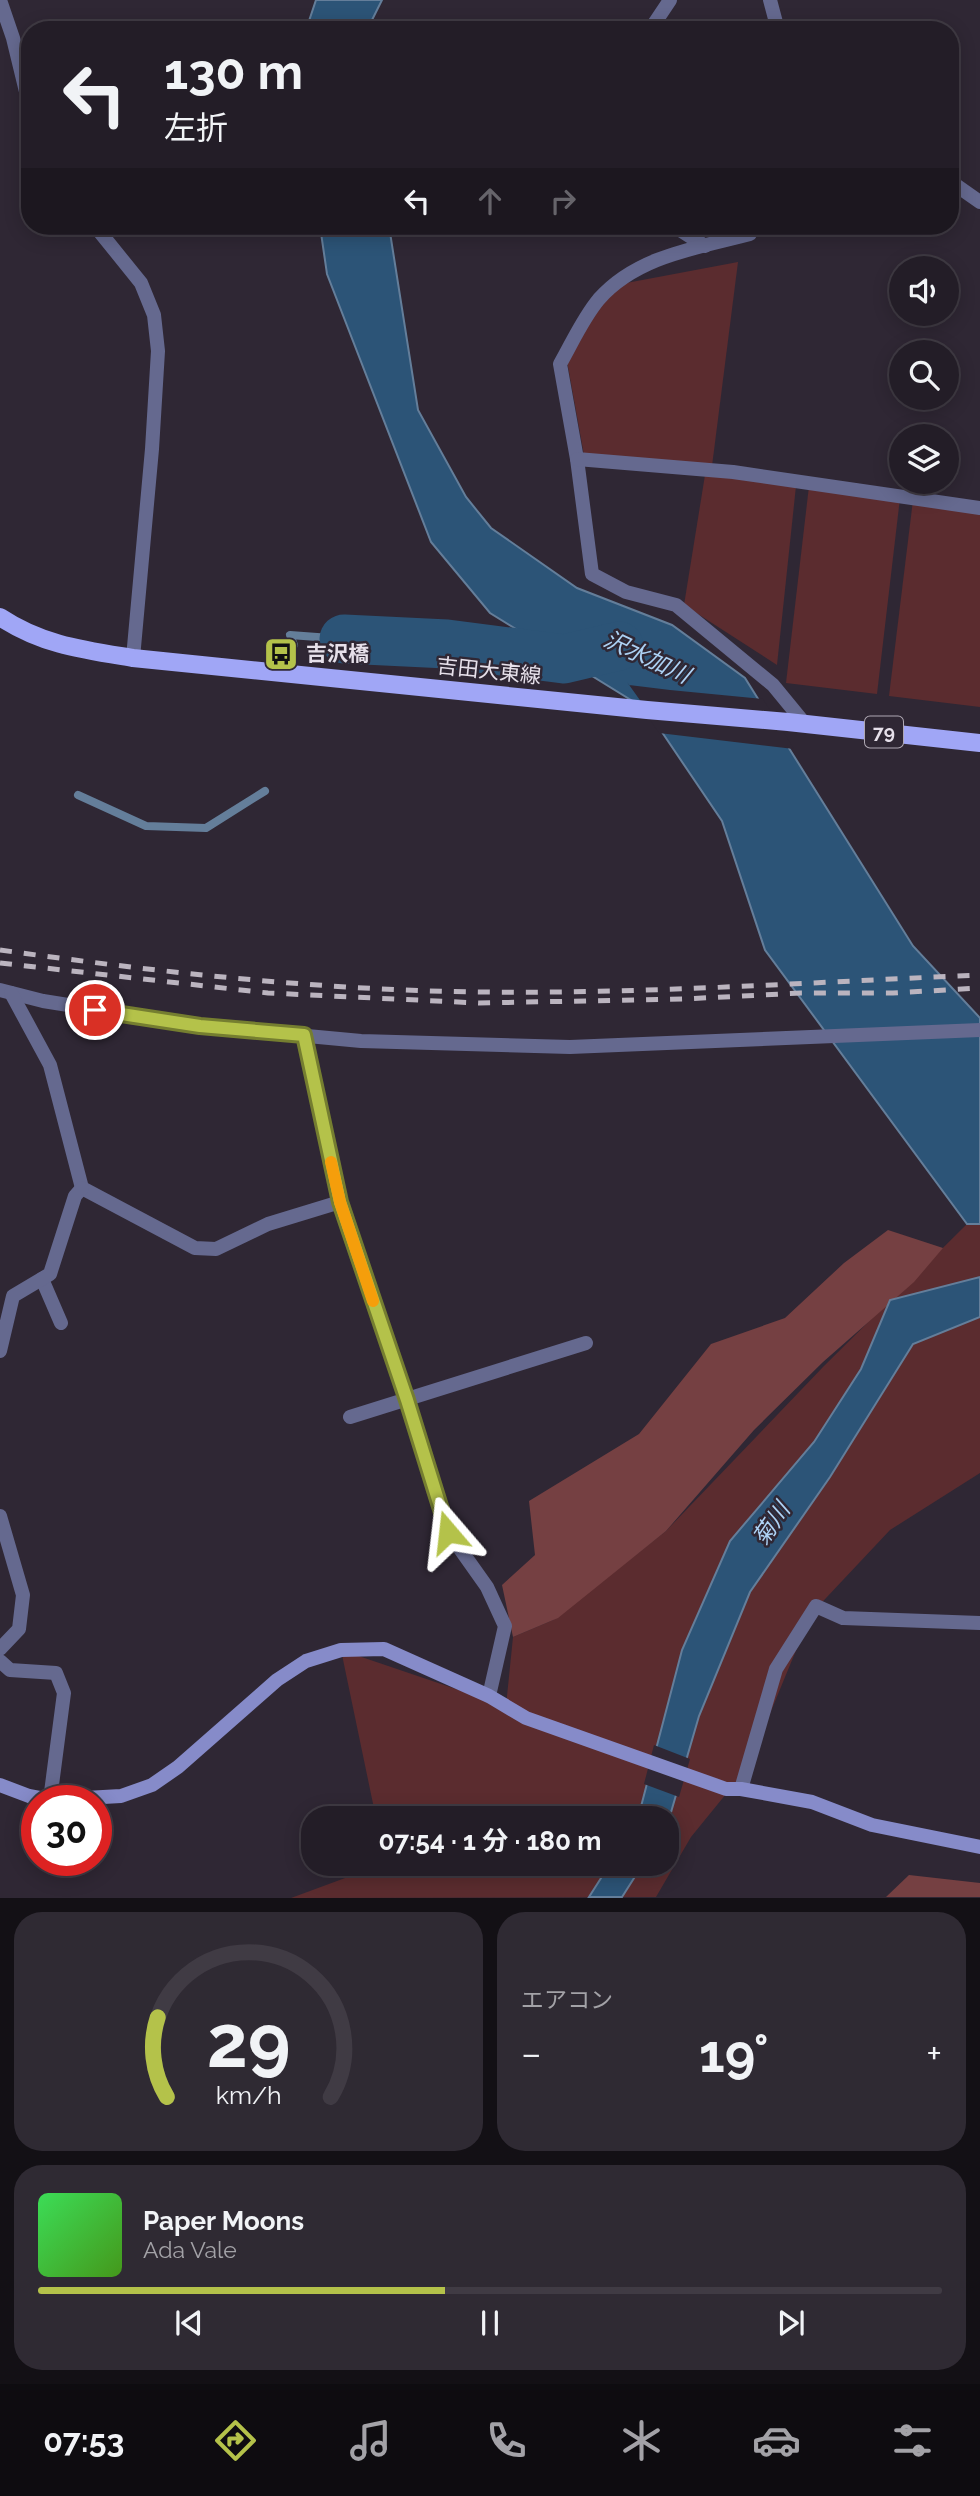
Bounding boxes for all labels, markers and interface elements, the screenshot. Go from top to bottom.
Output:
text: 130 m [164,43,303,100]
icon: left [49,49,140,140]
text: 左折 [164,109,228,146]
icon: left [398,182,436,220]
icon: ahead [471,182,509,220]
icon: right [544,182,582,220]
map controls [889,256,959,494]
button: sound [889,256,959,326]
button: search [889,340,959,410]
button: layers [889,424,959,494]
water label: 沢水加川 [600,625,697,689]
bus stop icon: 吉沢橋 [262,635,300,673]
place label: 吉沢橋 [306,641,369,666]
street label: 吉田大東線 [436,653,543,688]
road number: 79 [865,716,903,748]
pin [65,980,125,1040]
icon: arrive [76,991,114,1029]
position arrow [411,1495,485,1569]
water label: 菊川 [747,1495,796,1550]
speed limit sign: 30 [21,1785,112,1876]
text: 07:54 · 1 分 · 180 m [379,1826,601,1856]
text: エアコン [521,1986,613,2013]
text: 29 [207,2000,290,2085]
text: 19° [699,2023,769,2084]
text: − [521,2031,541,2076]
text: + [926,2031,942,2076]
text: km/h [216,2080,281,2110]
text: Paper Moons [143,2206,304,2236]
text: Ada Vale [143,2236,237,2263]
icon: previous [170,2304,208,2342]
icon: pause [471,2304,509,2342]
icon: next [772,2304,810,2342]
icon: directions [211,2416,260,2465]
icon: music [346,2416,395,2465]
icon: phone [482,2416,531,2465]
icon: climate [617,2416,666,2465]
icon: car [752,2416,801,2465]
icon: filters [888,2416,937,2465]
text: 07:53 [43,2422,124,2459]

